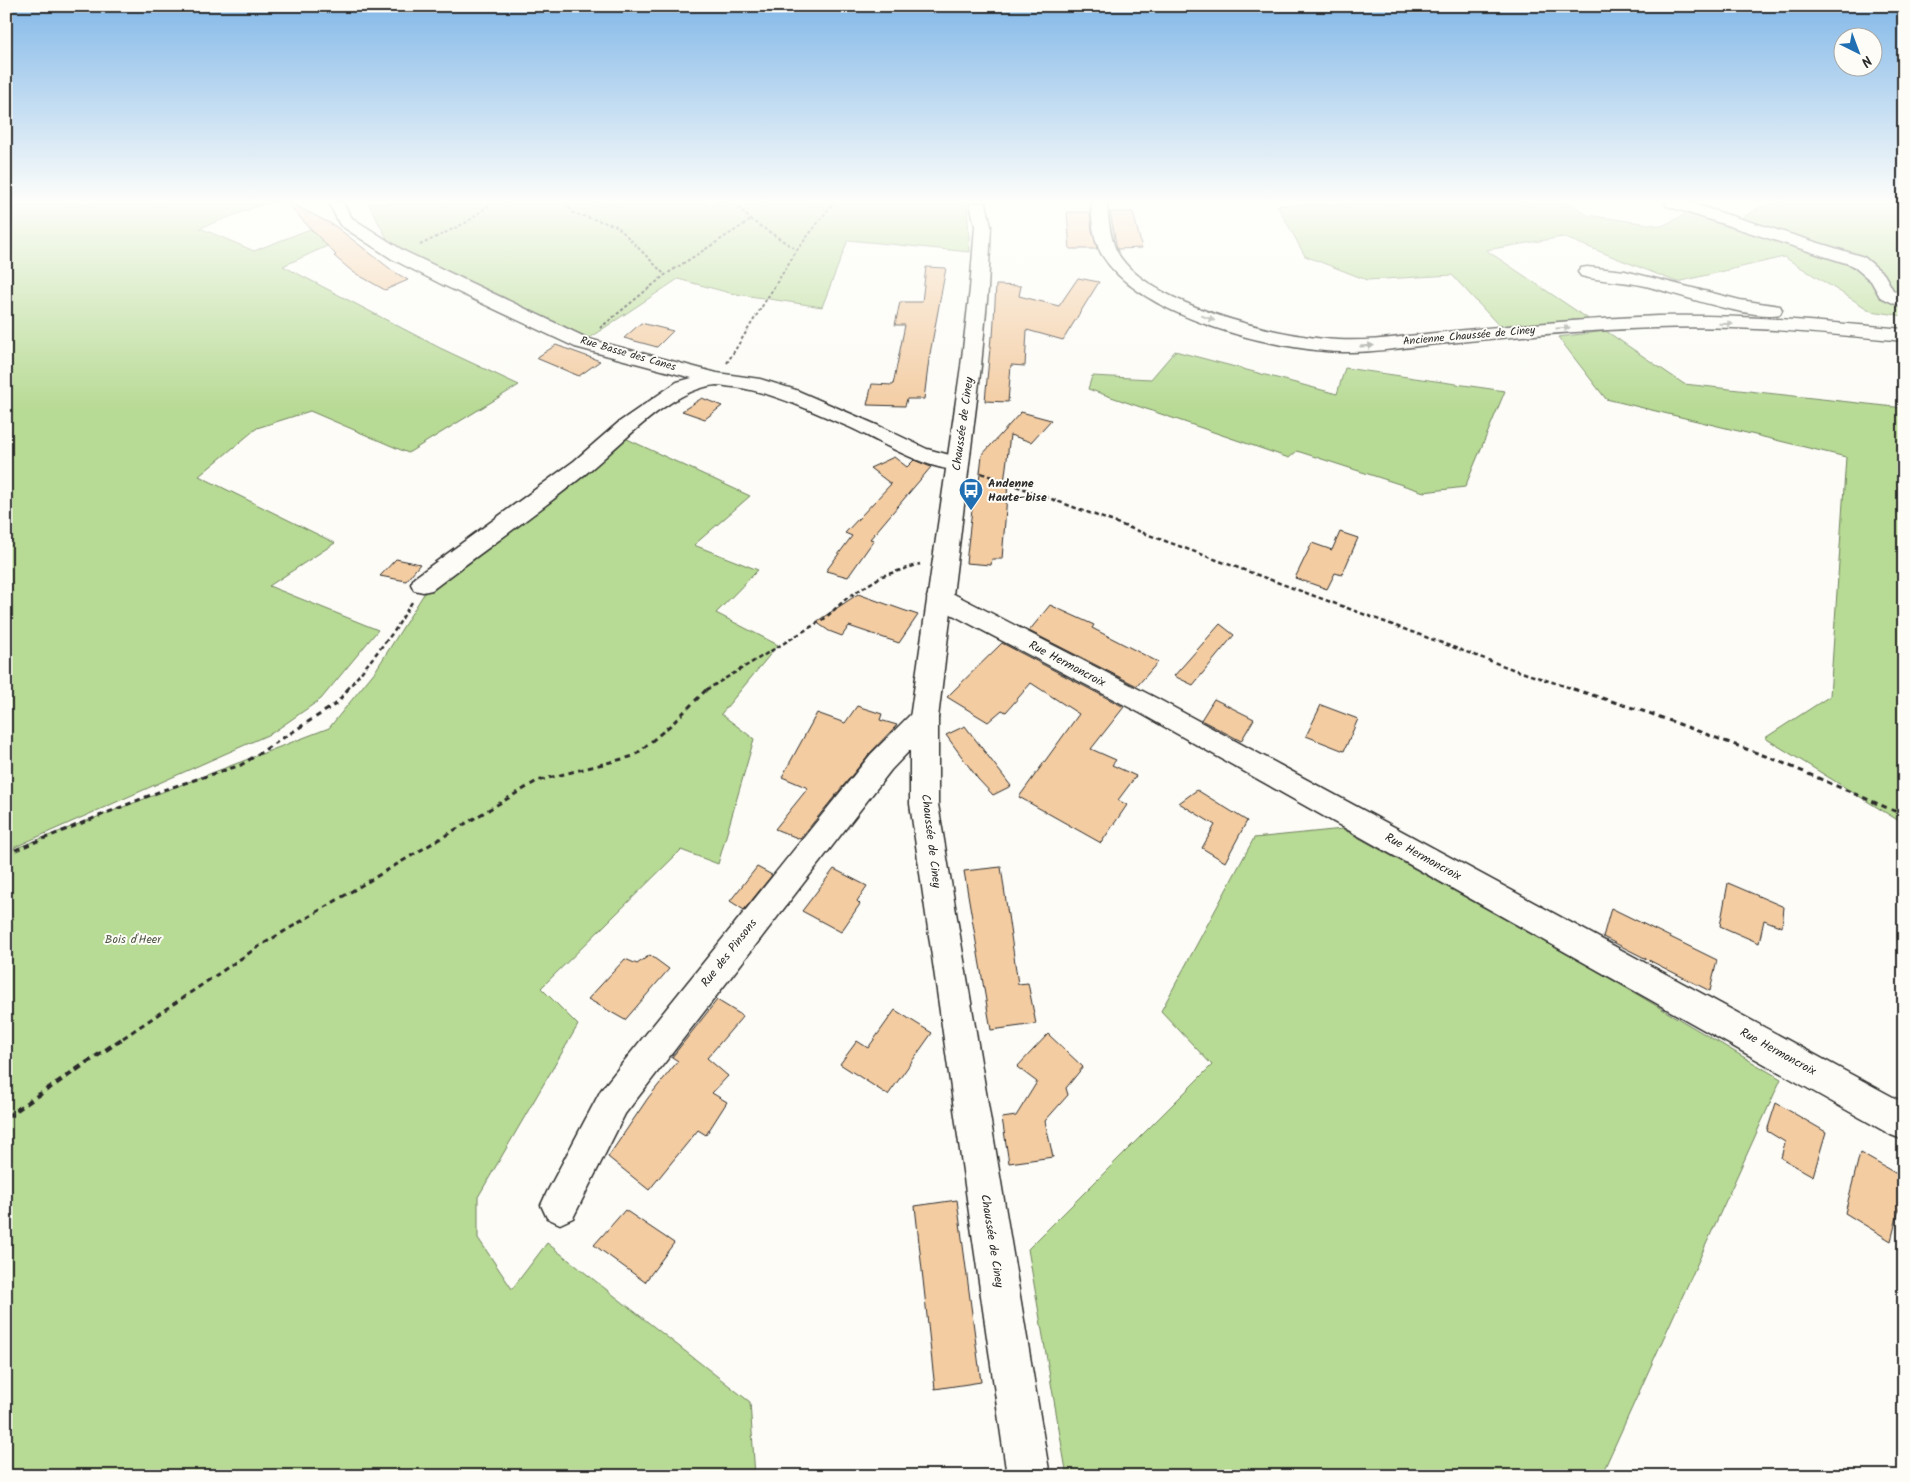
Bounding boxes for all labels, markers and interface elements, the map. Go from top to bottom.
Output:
north arrow [1832,28,1882,78]
text: N [1855,50,1877,72]
one-way arrow [1200,315,1215,322]
one-way arrow [1718,320,1734,328]
street label: Ancienne Chaussée de Ciney [1402,321,1537,351]
one-way arrow [1556,324,1572,332]
street label: Rue Basse des Canes [578,332,678,376]
one-way arrow [1359,341,1375,349]
street label: Chaussée de Ciney [947,376,979,472]
place label: Andenne Haute-bise [988,474,1047,507]
bus stop icon: Andenne Haute-bise [958,477,984,511]
street label: Rue Hermoncroix [1025,636,1110,693]
street label: Chaussée de Ciney [916,793,946,889]
street label: Rue Hermoncroix [1381,828,1465,886]
street label: Rue des Pinsons [696,915,762,991]
park label: Bois d'Heer [105,930,162,949]
street label: Rue Hermoncroix [1736,1023,1820,1081]
street label: Chaussée de Ciney [975,1193,1009,1289]

